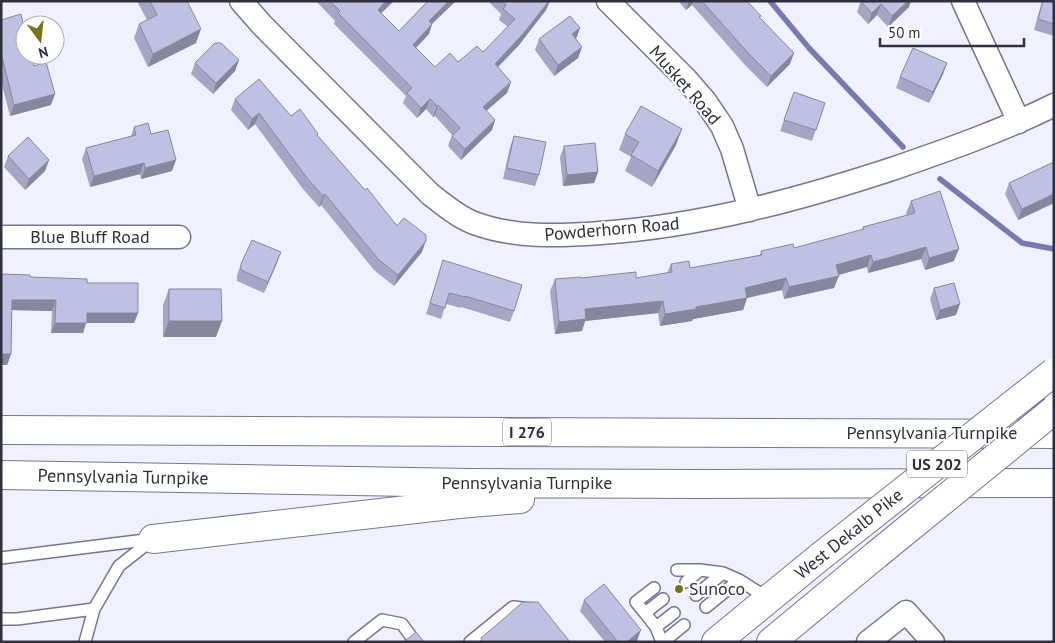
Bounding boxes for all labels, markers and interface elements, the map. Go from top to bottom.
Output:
north arrow [15,15,65,65]
scale bar [880,15,1024,47]
text: 50 m [888,23,921,42]
street label: Musket Road [645,40,726,129]
text: N [37,43,50,62]
street label: Powderhorn Road [544,211,680,246]
street label: Blue Bluff Road [30,225,150,248]
road number: I 276 [503,418,551,446]
street label: Pennsylvania Turnpike [847,421,1017,444]
road number: US 202 [907,450,967,478]
street label: Pennsylvania Turnpike [37,464,209,489]
street label: Pennsylvania Turnpike [442,471,612,494]
street label: West Dekalb Pike [790,483,907,584]
place label: Sunoco [689,577,745,600]
marker: Sunoco [673,583,685,595]

